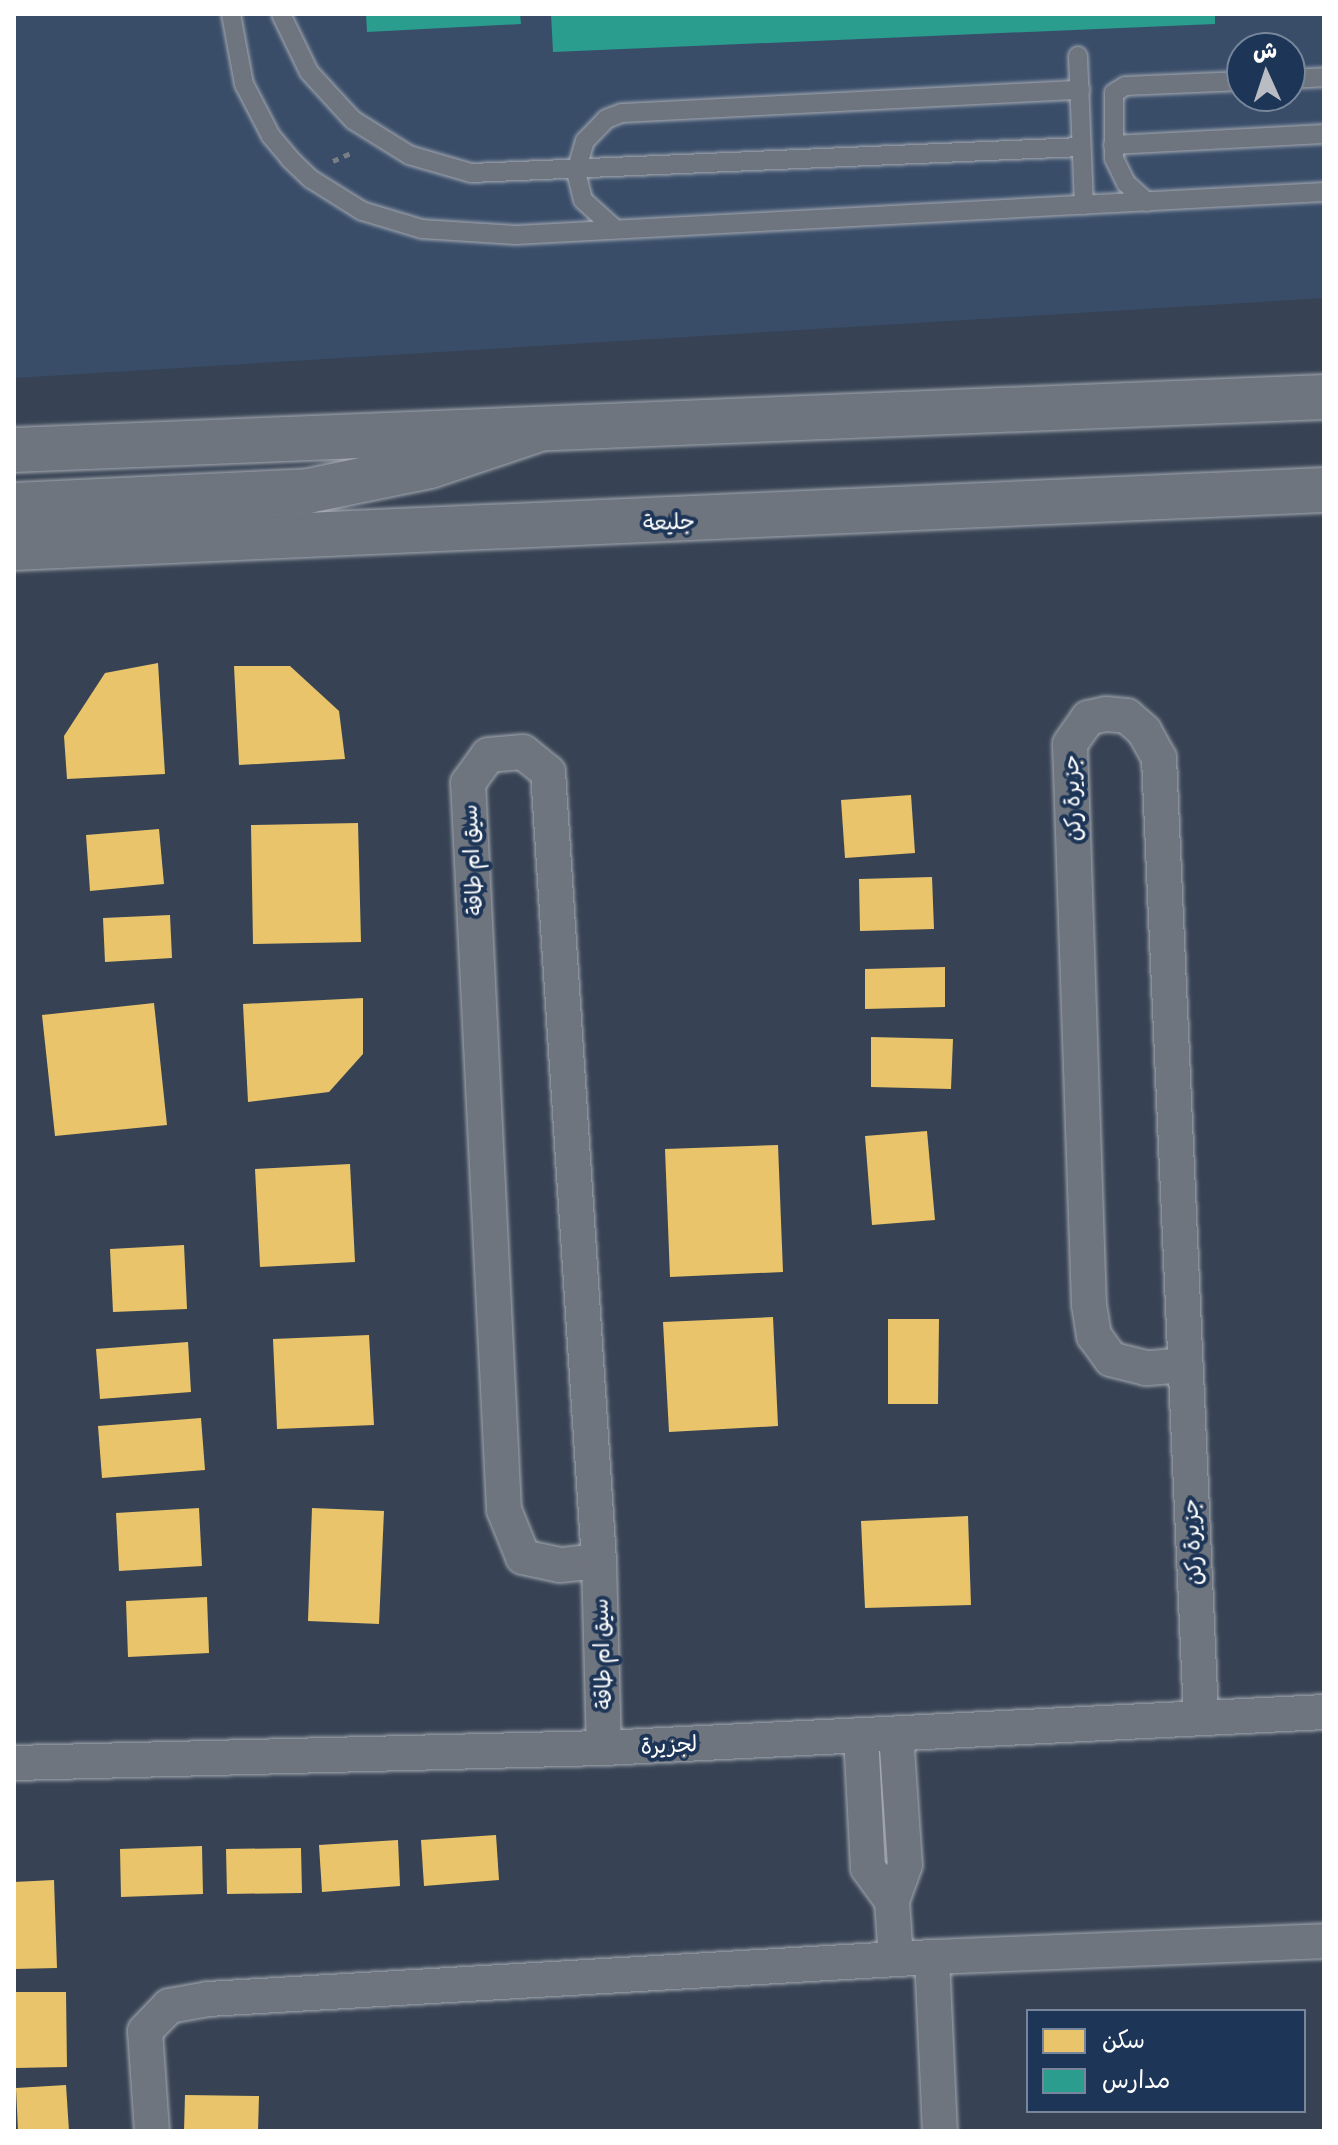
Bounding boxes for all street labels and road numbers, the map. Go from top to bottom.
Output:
street label: جليعة [643,508,695,536]
street label: جزيرة ركن [1057,754,1087,842]
street label: سيق ام طاقة [456,804,488,916]
street label: جزيرة ركن [1177,1498,1207,1586]
street label: سيق ام طاقة [587,1598,617,1710]
street label: لجزيرة [640,1730,698,1760]

